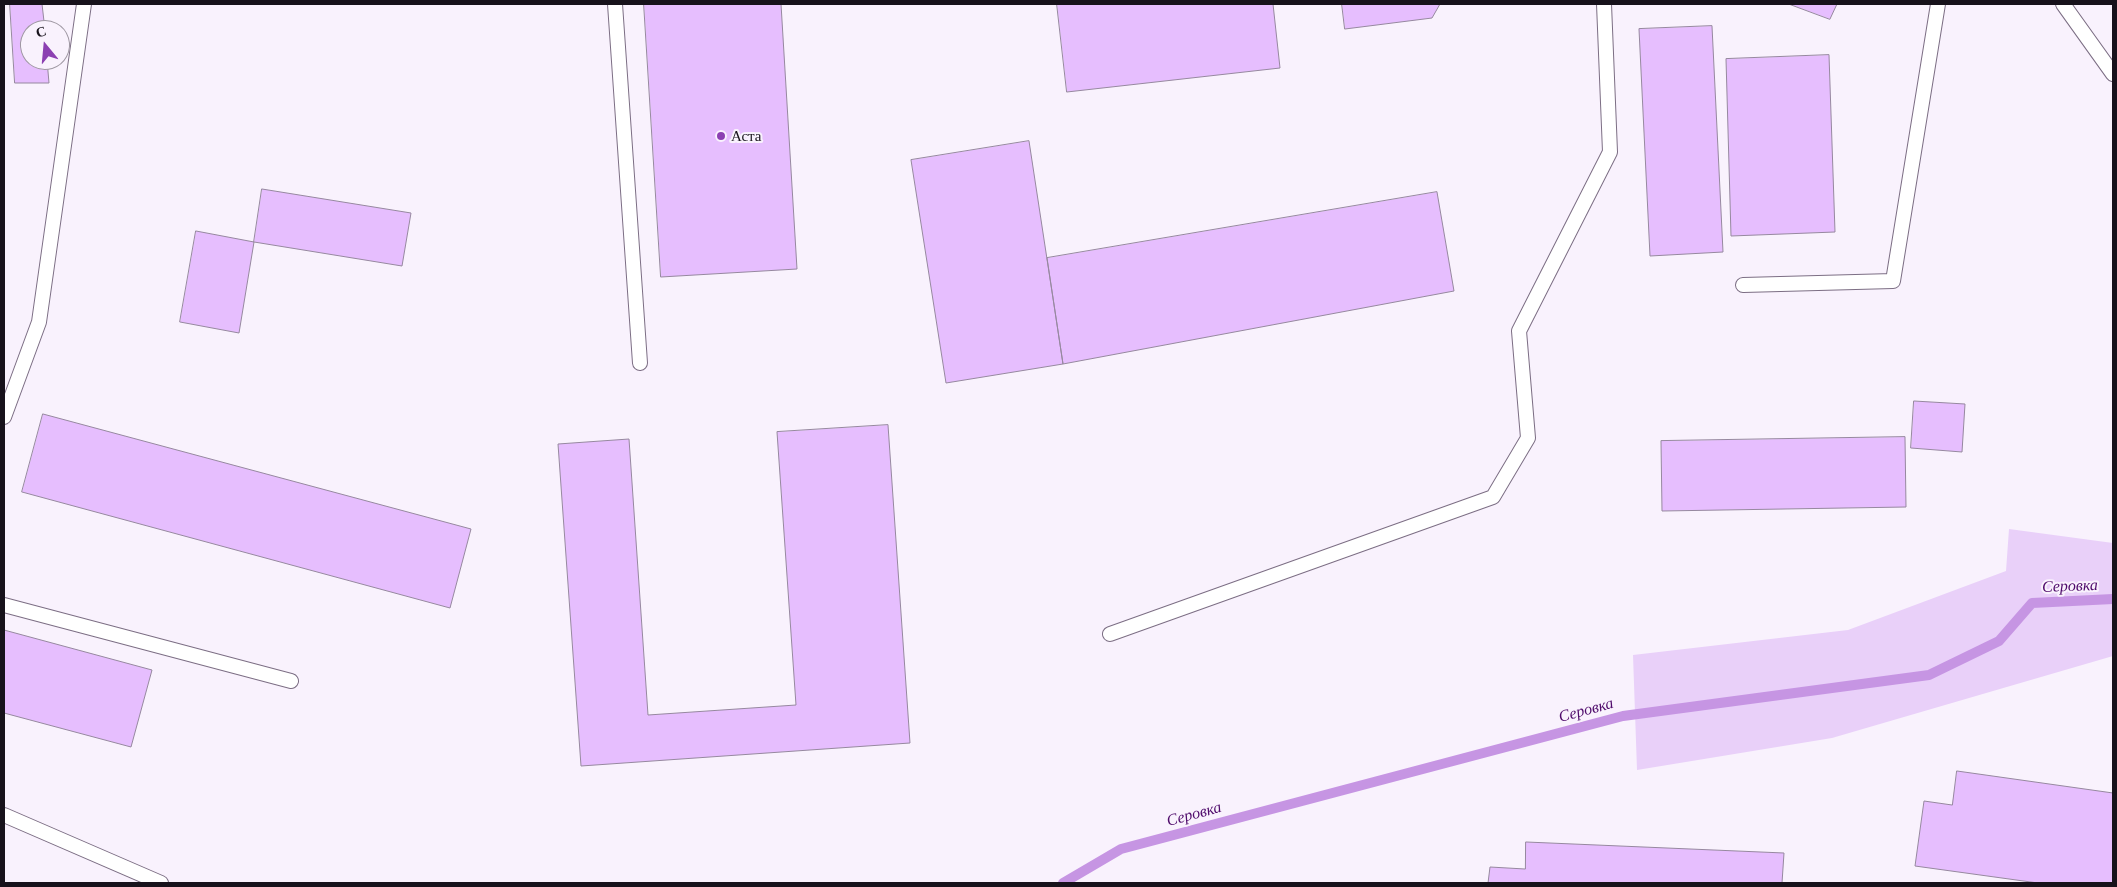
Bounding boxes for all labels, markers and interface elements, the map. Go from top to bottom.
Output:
north arrow [20,20,70,70]
text: С [34,22,48,41]
place label: Аста [731,127,762,145]
marker: Аста [715,130,727,142]
water label: Серовка [2042,575,2098,597]
water label: Серовка [1557,693,1615,727]
water label: Серовка [1165,797,1223,831]

